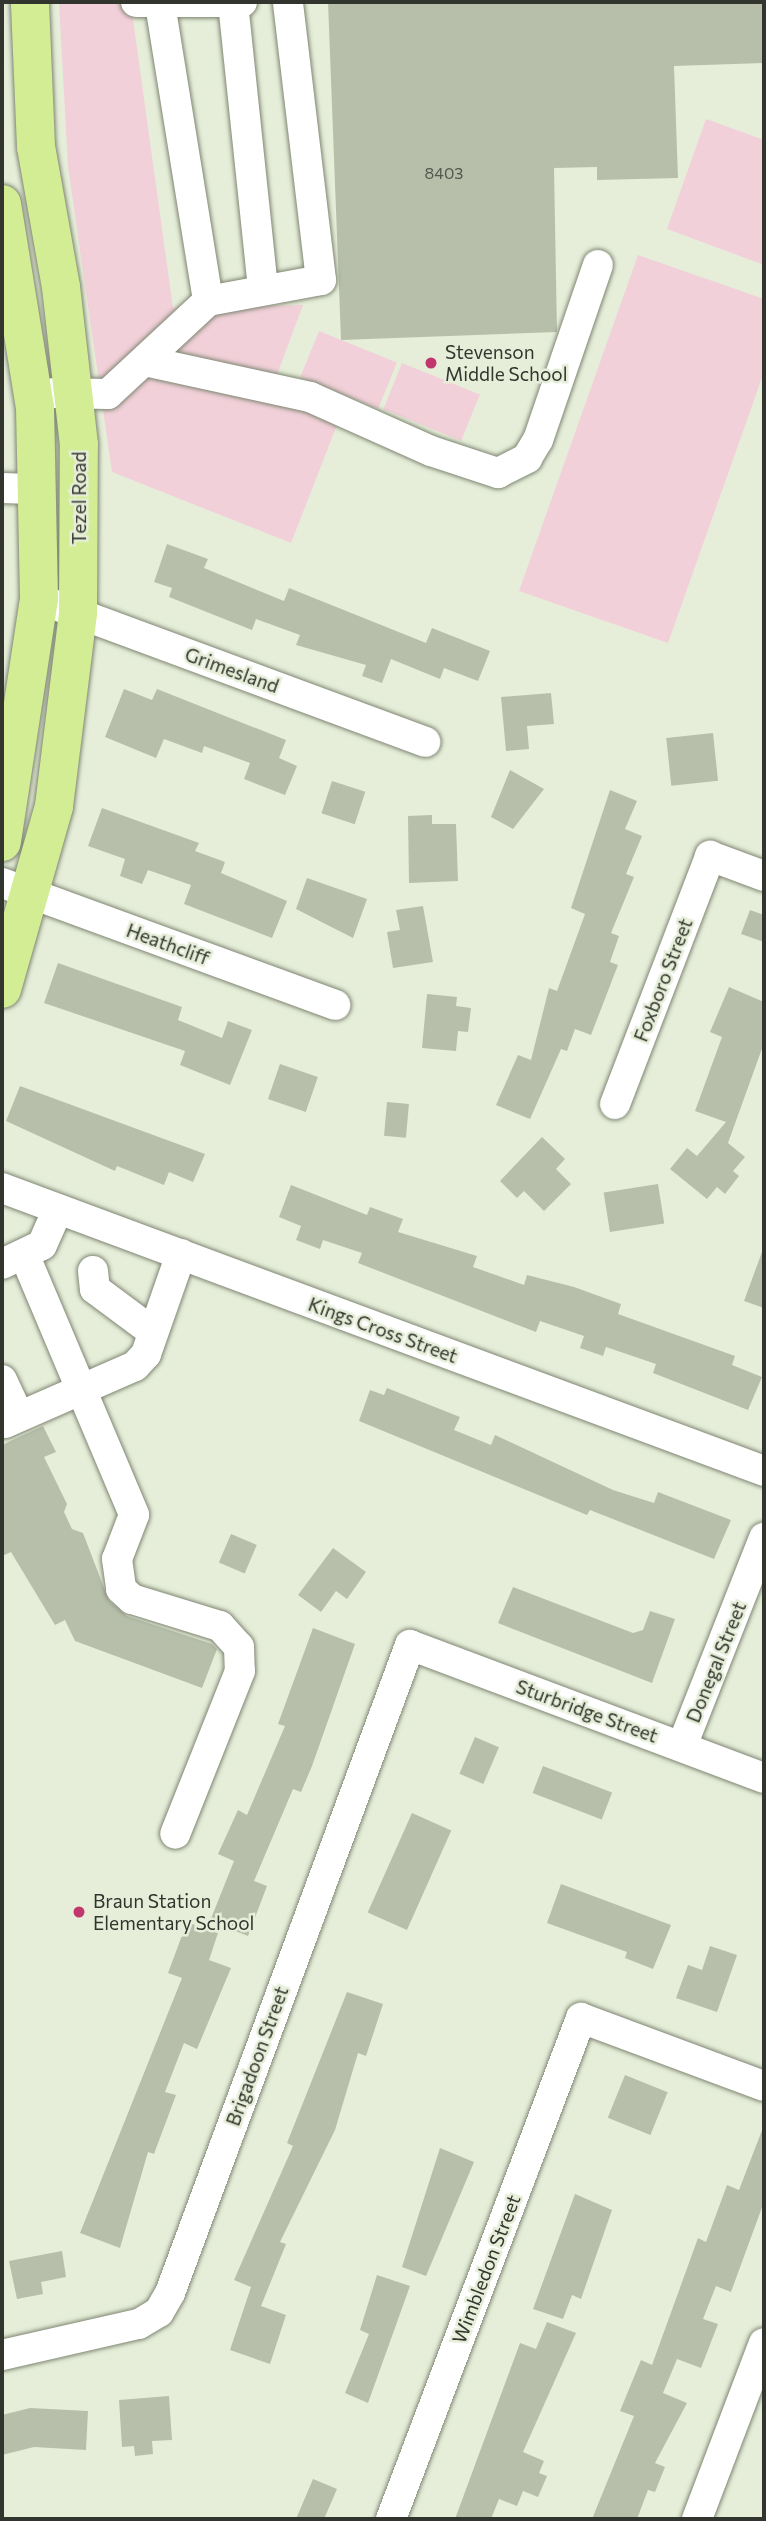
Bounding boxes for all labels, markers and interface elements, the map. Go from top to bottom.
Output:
house number: 8403 [425,163,463,183]
place label: Stevenson Middle School [445,341,567,385]
marker: Stevenson Middle School [423,355,439,371]
street label: Tezel Road [68,451,90,545]
street label: Grimesland [182,642,282,698]
street label: Foxboro Street [629,915,697,1045]
street label: Heathcliff [123,918,213,970]
street label: Kings Cross Street [305,1292,461,1368]
street label: Donegal Street [681,1598,751,1726]
street label: Sturbridge Street [513,1675,661,1747]
place label: Braun Station Elementary School [93,1890,254,1934]
marker: Braun Station Elementary School [71,1904,87,1920]
street label: Brigadoon Street [221,1983,293,2129]
street label: Wimbledon Street [447,2191,525,2347]

